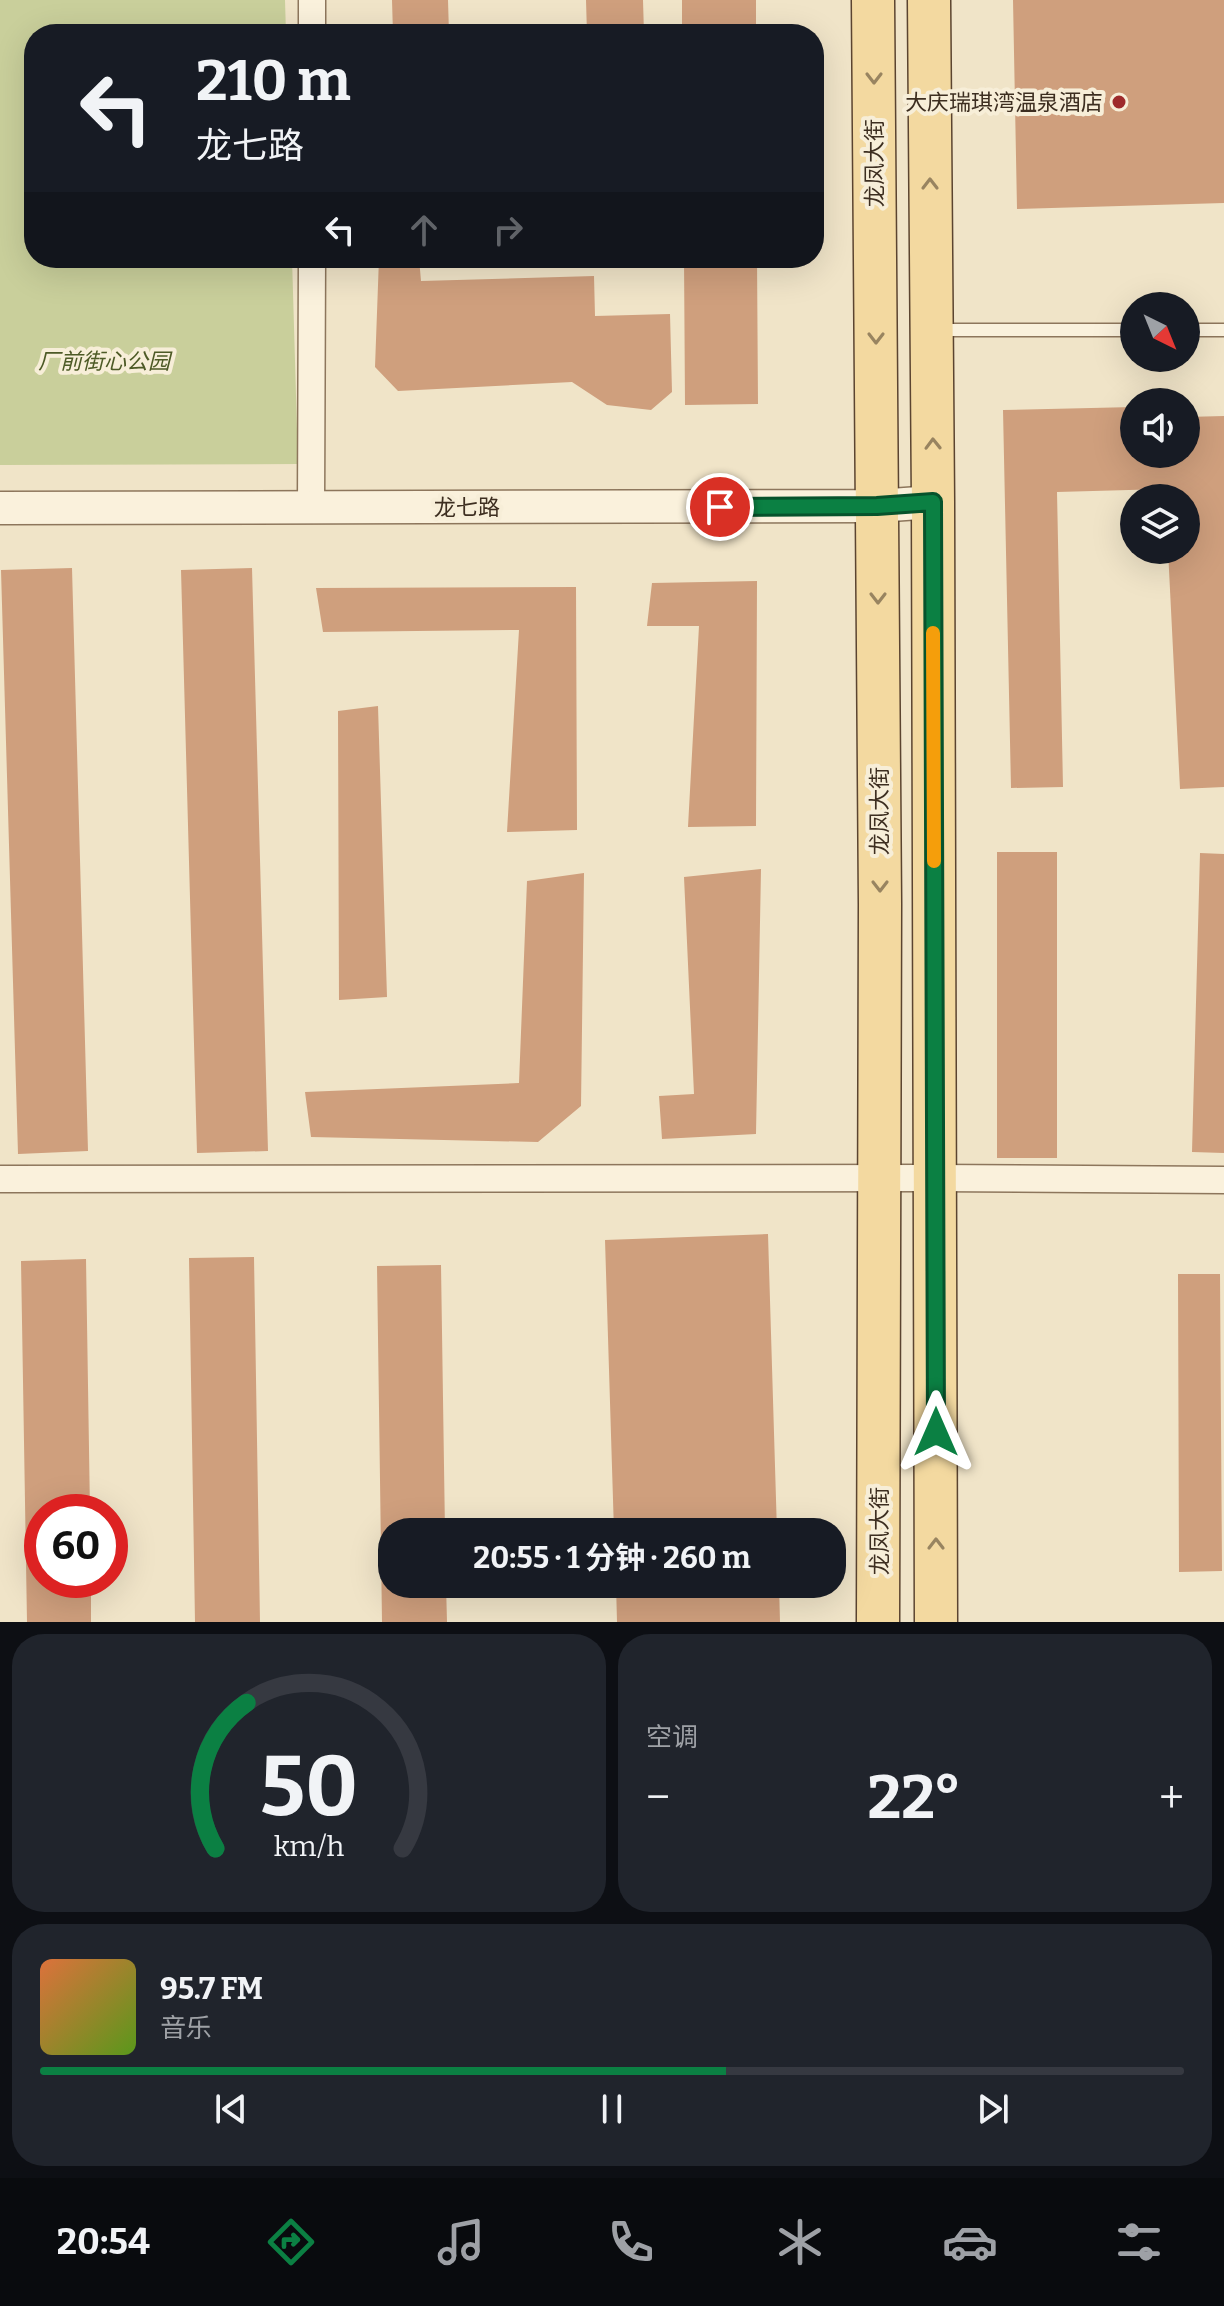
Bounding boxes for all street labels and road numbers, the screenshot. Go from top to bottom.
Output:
street label: 龙凤大街 [861,119,888,207]
street label: 龙七路 [434,494,500,521]
street label: 龙凤大街 [866,767,893,855]
street label: 龙凤大街 [866,1487,893,1575]

